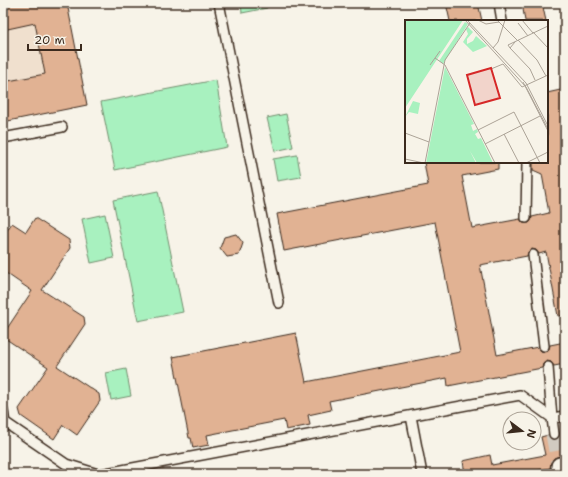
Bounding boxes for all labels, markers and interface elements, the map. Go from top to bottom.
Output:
inset map [405,20,548,163]
scale bar [28,26,81,52]
text: 20 m [34,32,65,48]
north arrow [502,411,542,451]
text: N [523,427,540,440]

